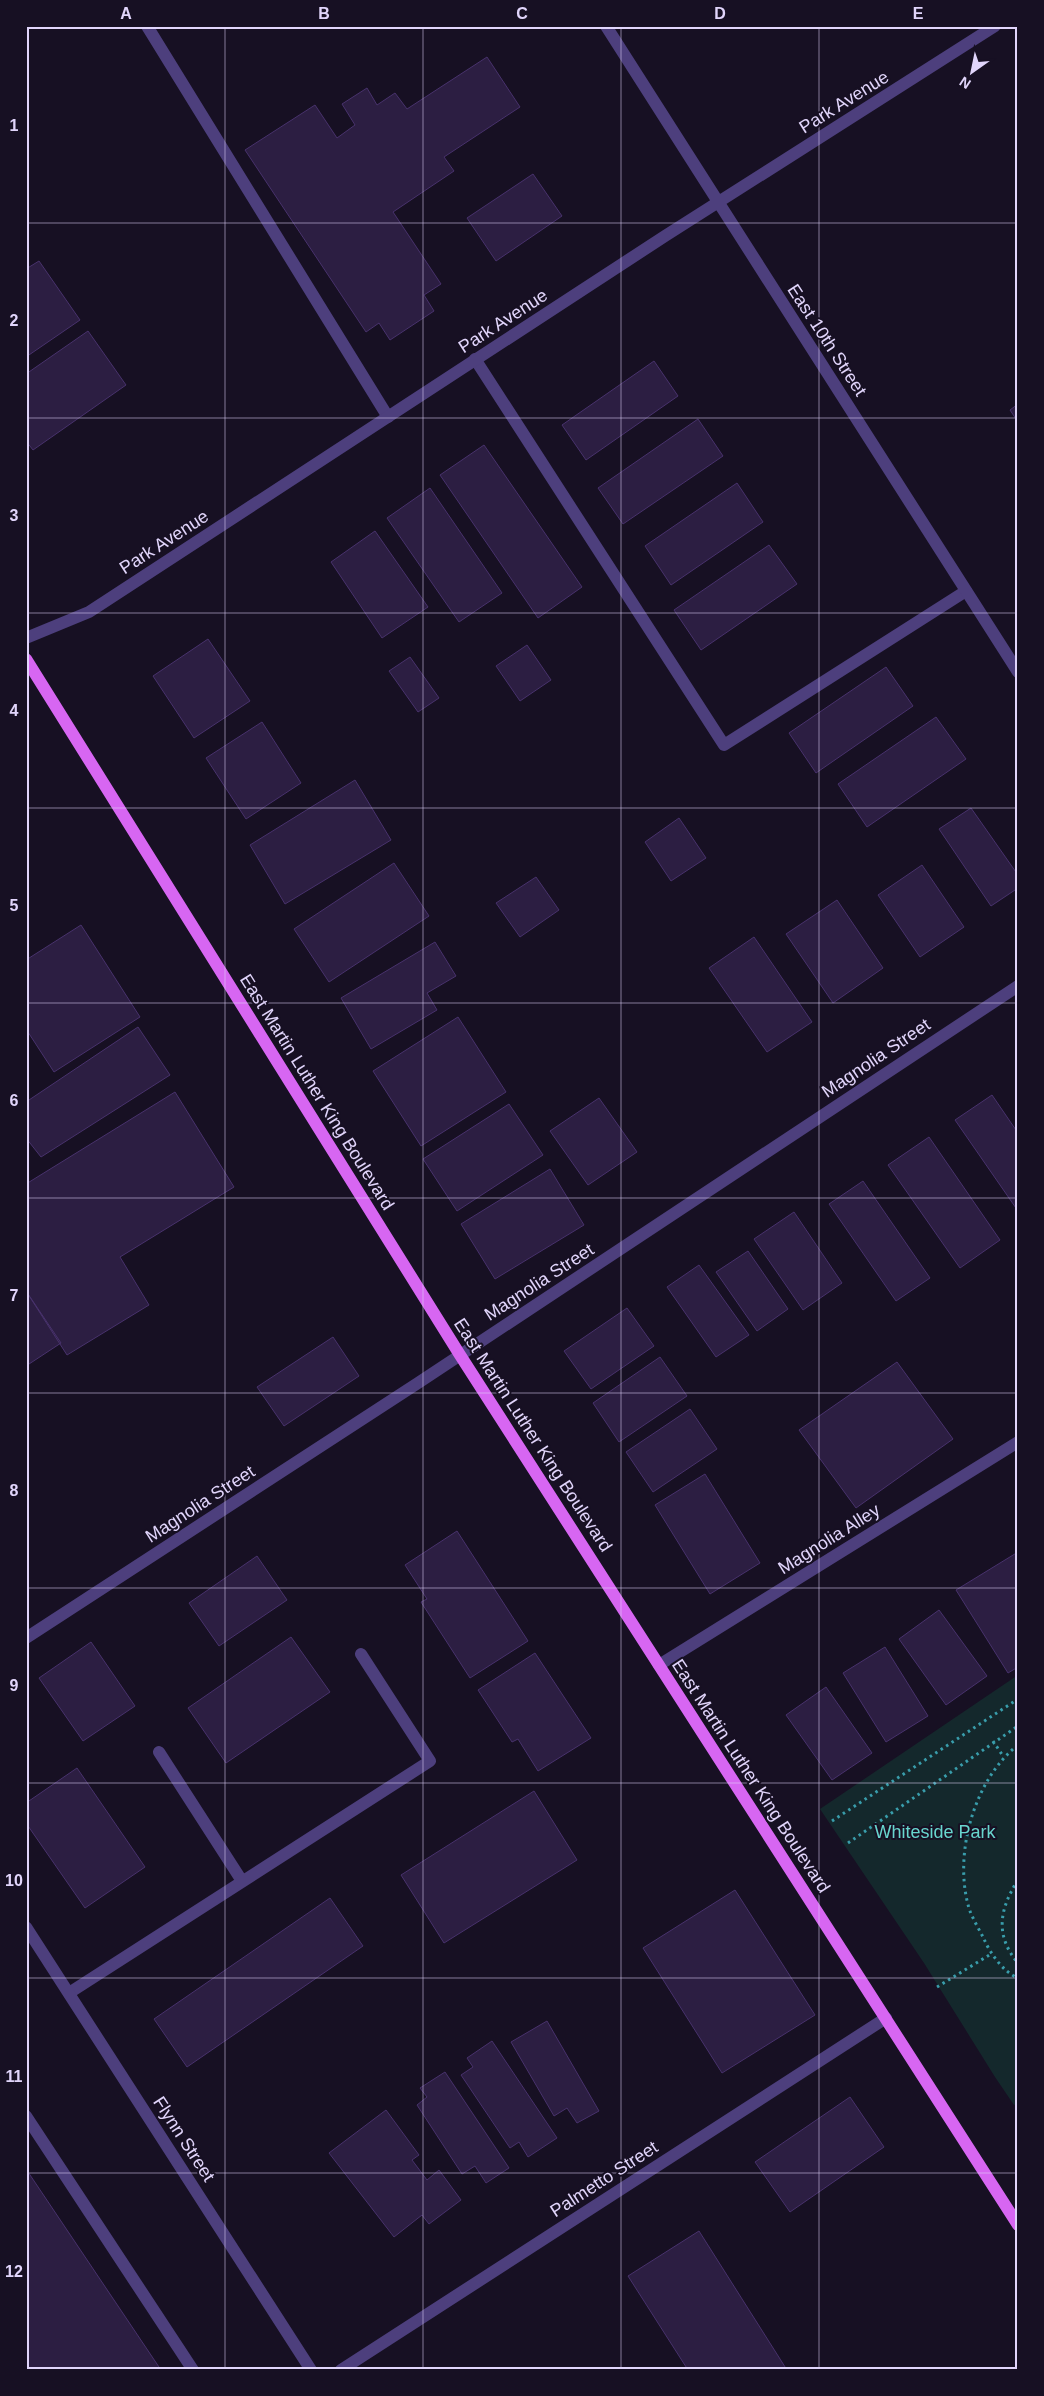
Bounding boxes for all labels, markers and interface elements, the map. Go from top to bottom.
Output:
text: A [120,5,132,22]
text: B [318,5,330,22]
text: C [516,5,528,22]
text: D [714,5,726,22]
text: E [913,5,924,22]
north arrow [946,48,996,98]
street label: Park Avenue [796,67,892,137]
text: N [956,73,974,92]
text: 1 [10,117,19,134]
street label: East 10th Street [783,280,871,400]
street label: Park Avenue [455,285,551,357]
text: 2 [10,312,19,329]
street label: Park Avenue [116,506,212,578]
text: 3 [10,507,19,524]
text: 4 [10,702,19,719]
text: 5 [10,897,19,914]
street label: East Martin Luther King Boulevard [236,970,398,1214]
street label: Magnolia Street [818,1014,934,1102]
text: 6 [10,1092,19,1109]
street label: Magnolia Street [481,1239,597,1325]
text: 7 [10,1287,19,1304]
street label: East Martin Luther King Boulevard [450,1315,616,1555]
street label: Magnolia Street [142,1461,258,1547]
text: 8 [10,1482,19,1499]
street label: Magnolia Alley [774,1500,884,1578]
street label: East Martin Luther King Boulevard [668,1656,834,1896]
text: 9 [10,1677,19,1694]
park label: Whiteside Park [874,1822,997,1842]
text: 10 [5,1872,23,1889]
text: 11 [6,2068,23,2085]
street label: Flynn Street [149,2093,219,2185]
street label: Palmetto Street [547,2137,661,2221]
text: 12 [5,2263,23,2280]

